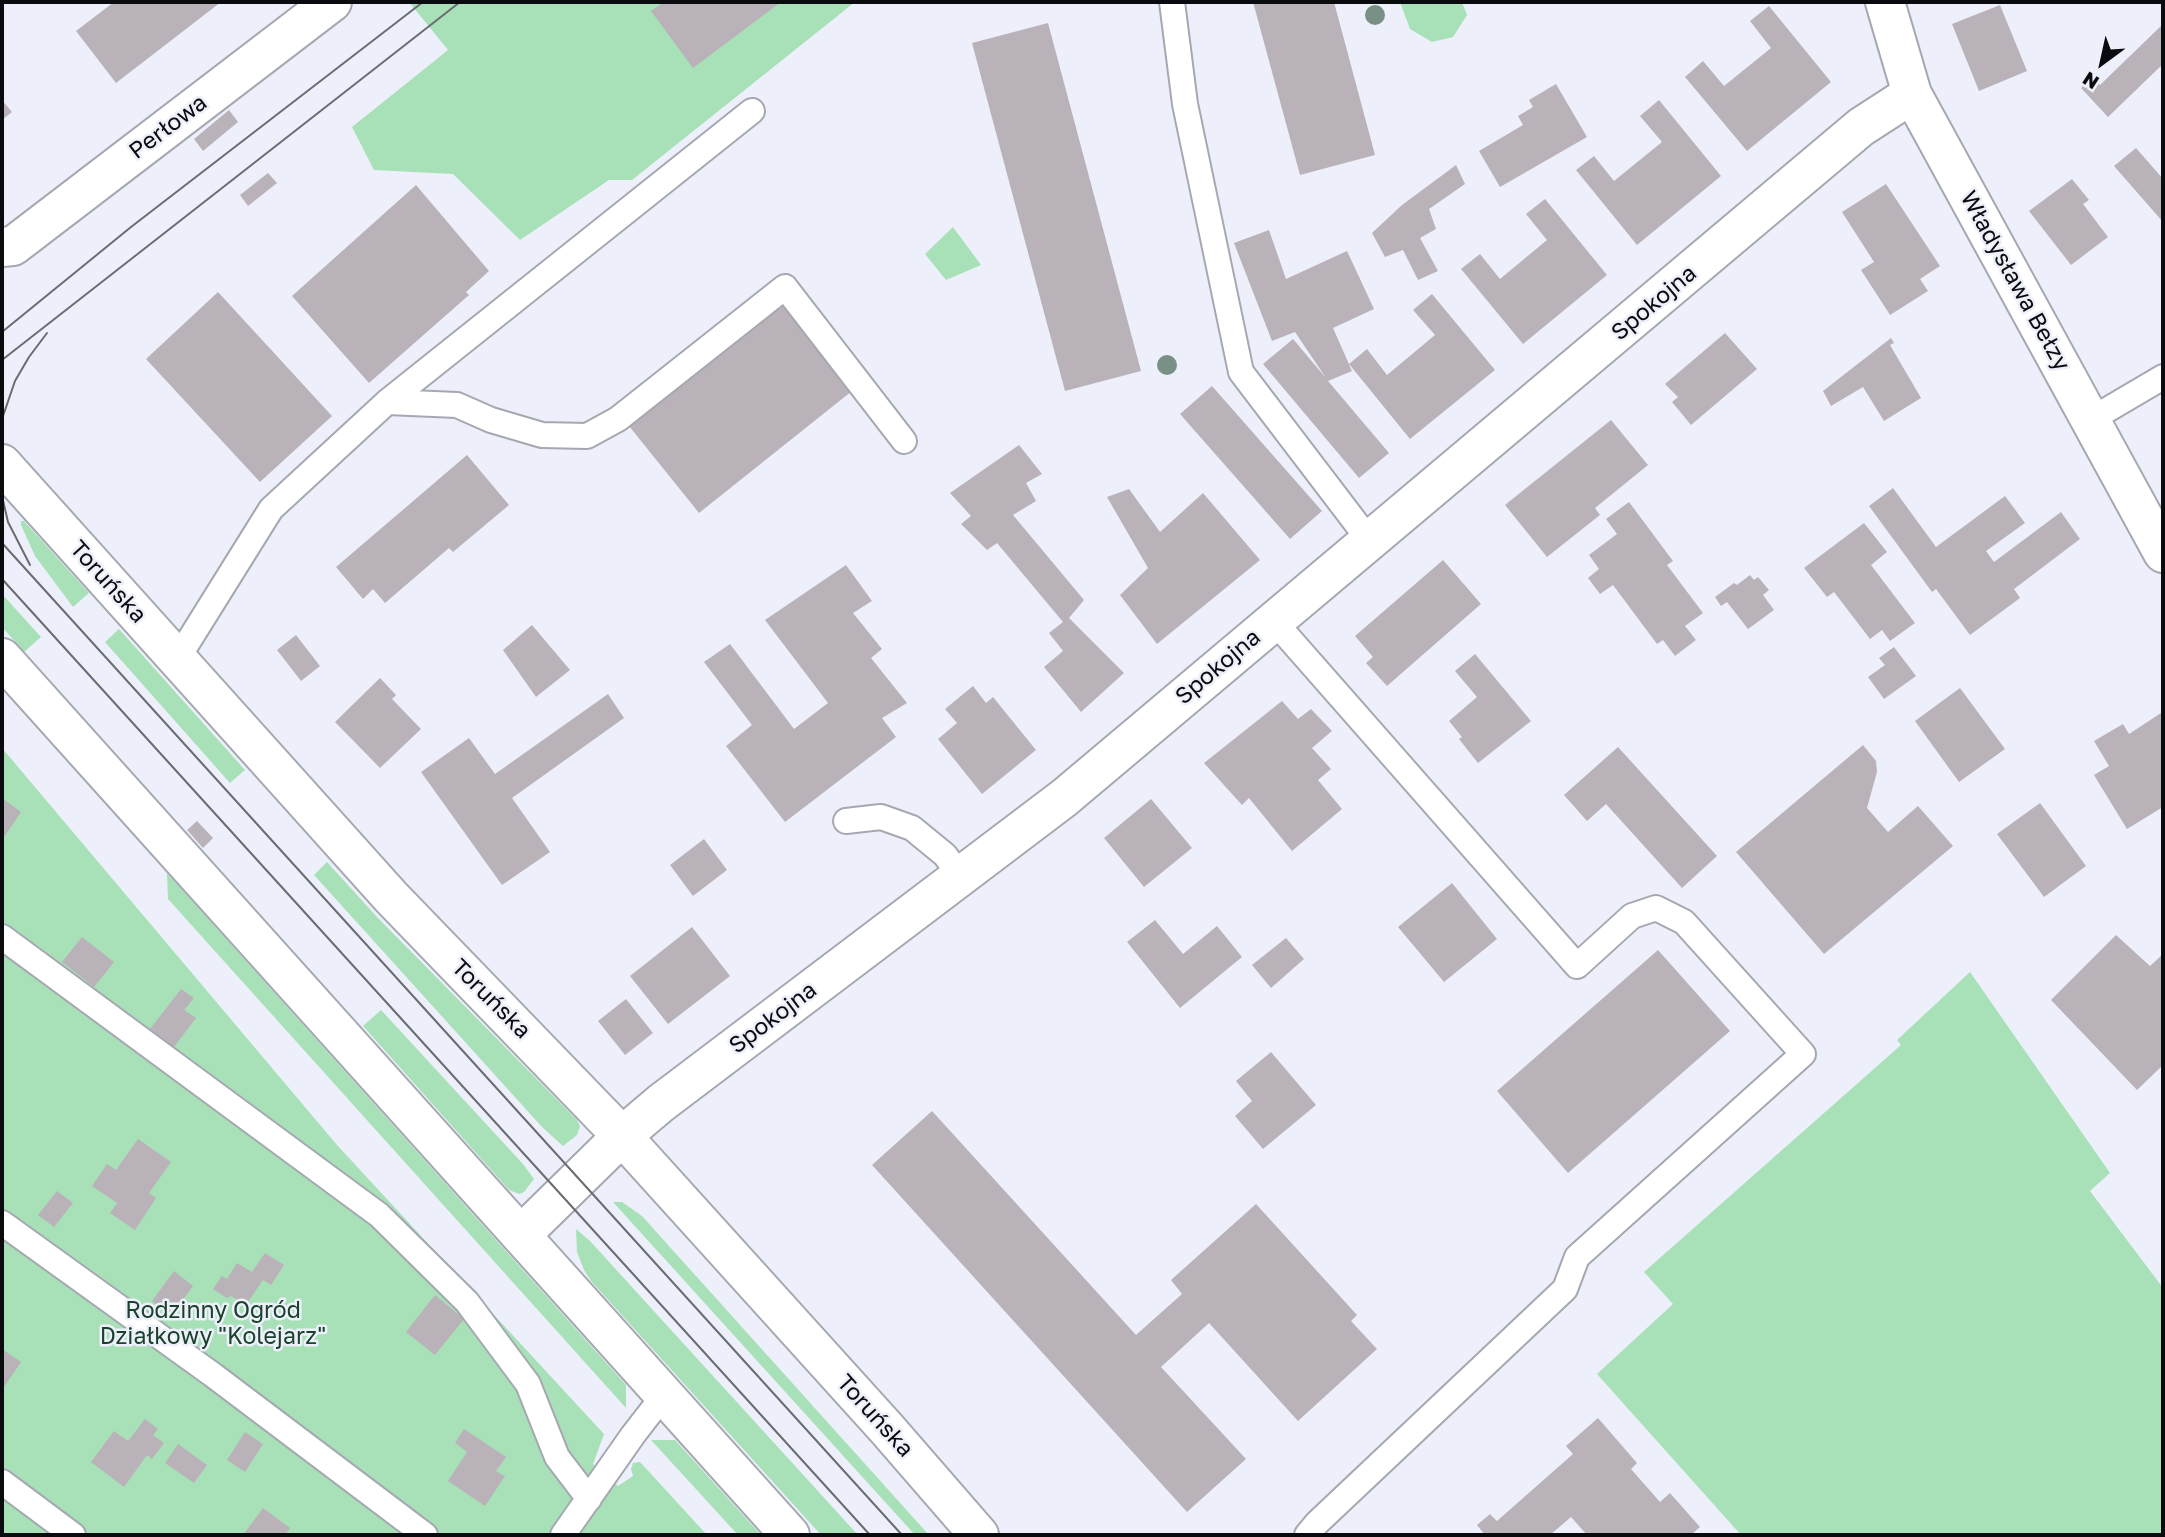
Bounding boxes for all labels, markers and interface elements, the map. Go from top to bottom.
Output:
north arrow [2067,28,2137,98]
text: N [2078,67,2103,95]
street label: Perłowa [124,89,212,165]
street label: Władysława Bełzy [1954,186,2076,376]
street label: Spokojna [1606,260,1702,346]
street label: Toruńska [64,535,152,629]
street label: Spokojna [1170,624,1266,710]
street label: Toruńska [446,954,536,1044]
street label: Spokojna [724,976,822,1060]
park label: Rodzinny Ogród Działkowy "Kolejarz" [100,1297,326,1351]
street label: Toruńska [831,1369,919,1463]

